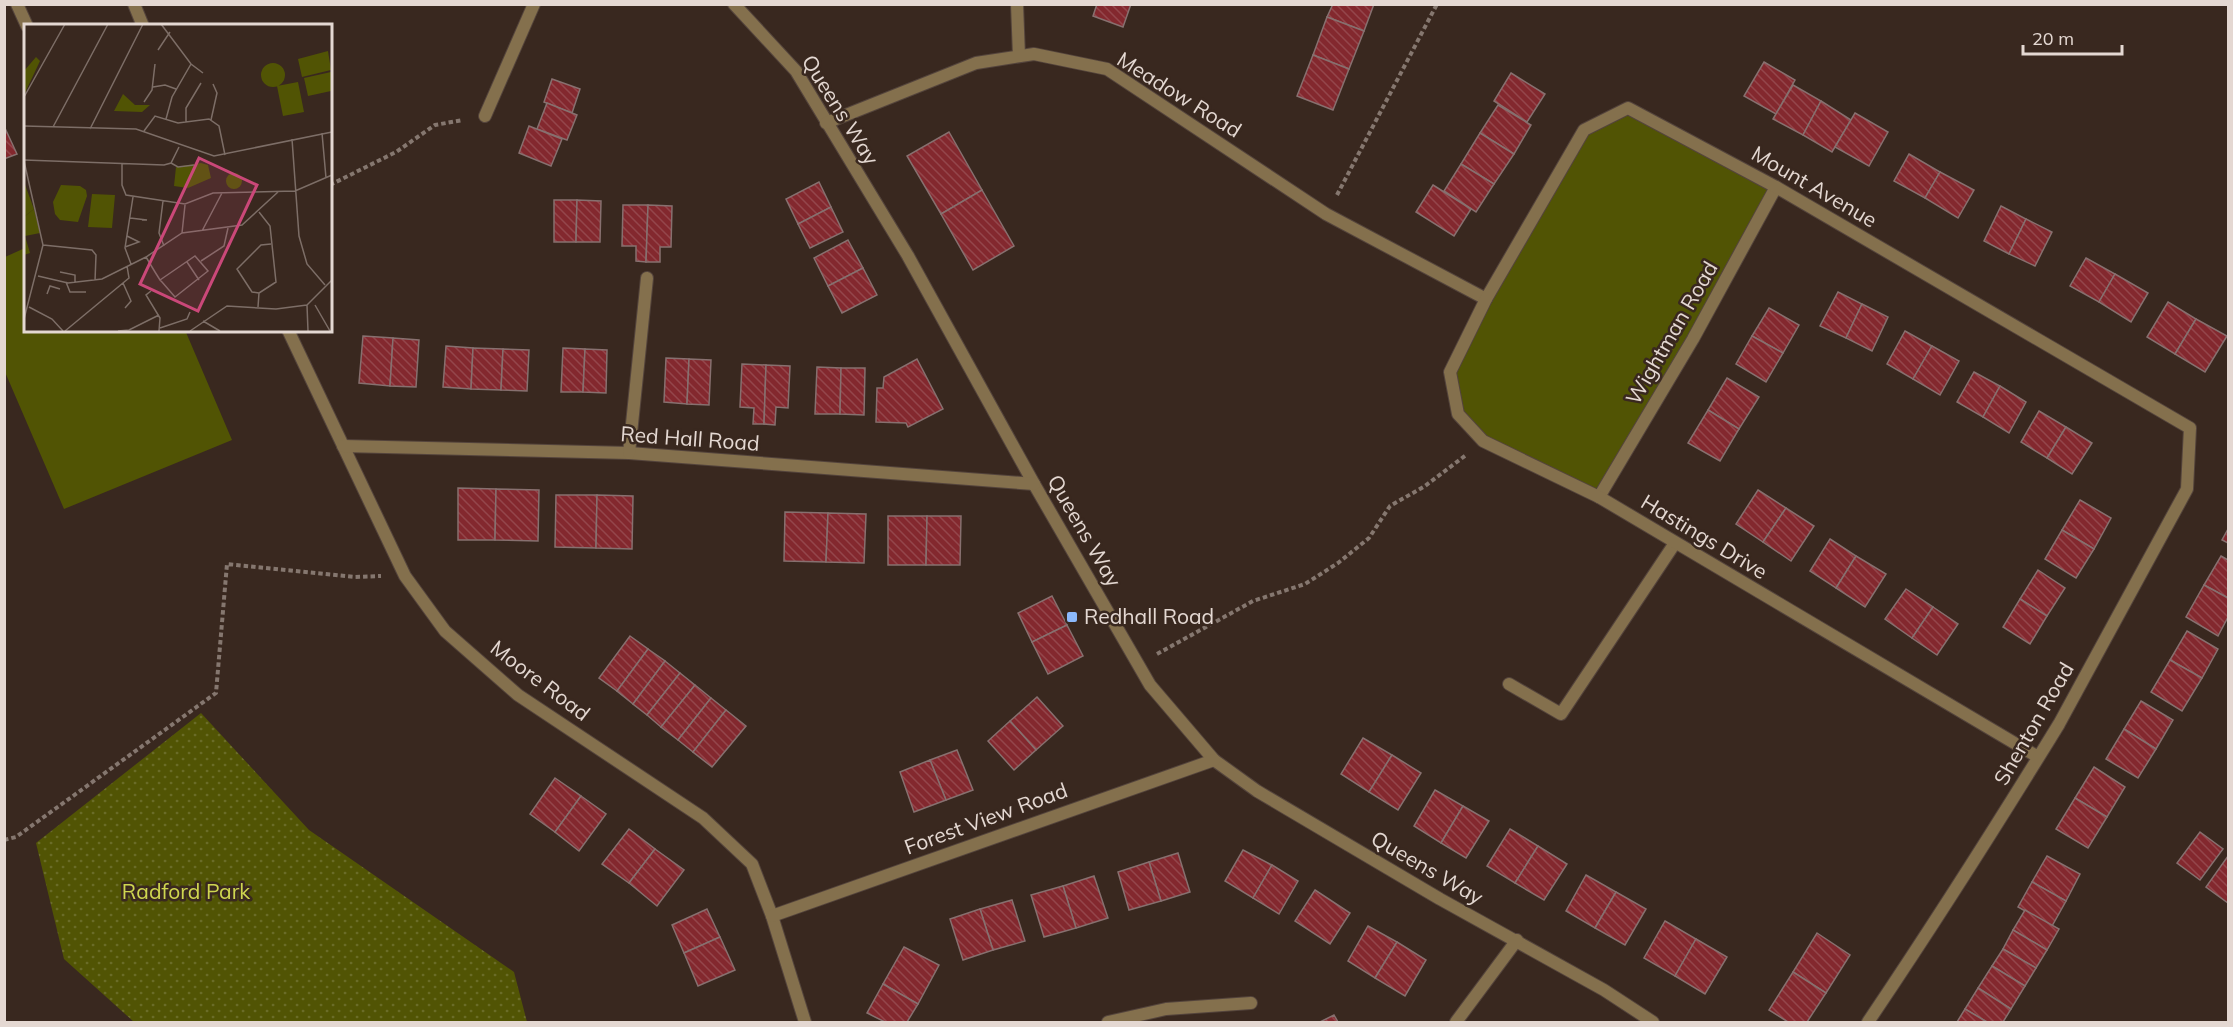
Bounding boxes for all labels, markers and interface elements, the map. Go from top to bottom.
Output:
scale bar [2023,18,2122,56]
inset map [24,24,332,332]
text: 20 m [2032,27,2074,50]
street label: Meadow Road [1113,46,1247,143]
street label: Queens Way [797,49,885,169]
street label: Mount Avenue [1747,140,1882,232]
street label: Wightman Road [1620,256,1723,409]
street label: Red Hall Road [620,420,761,456]
street label: Queens Way [1042,470,1127,591]
street label: Hastings Drive [1637,488,1772,584]
place label: Redhall Road [1084,603,1214,629]
marker: Redhall Road [1065,610,1079,624]
street label: Moore Road [486,634,596,726]
street label: Shenton Road [1987,657,2079,790]
street label: Forest View Road [901,776,1071,860]
street label: Queens Way [1367,825,1488,910]
park label: Radford Park [122,878,250,904]

